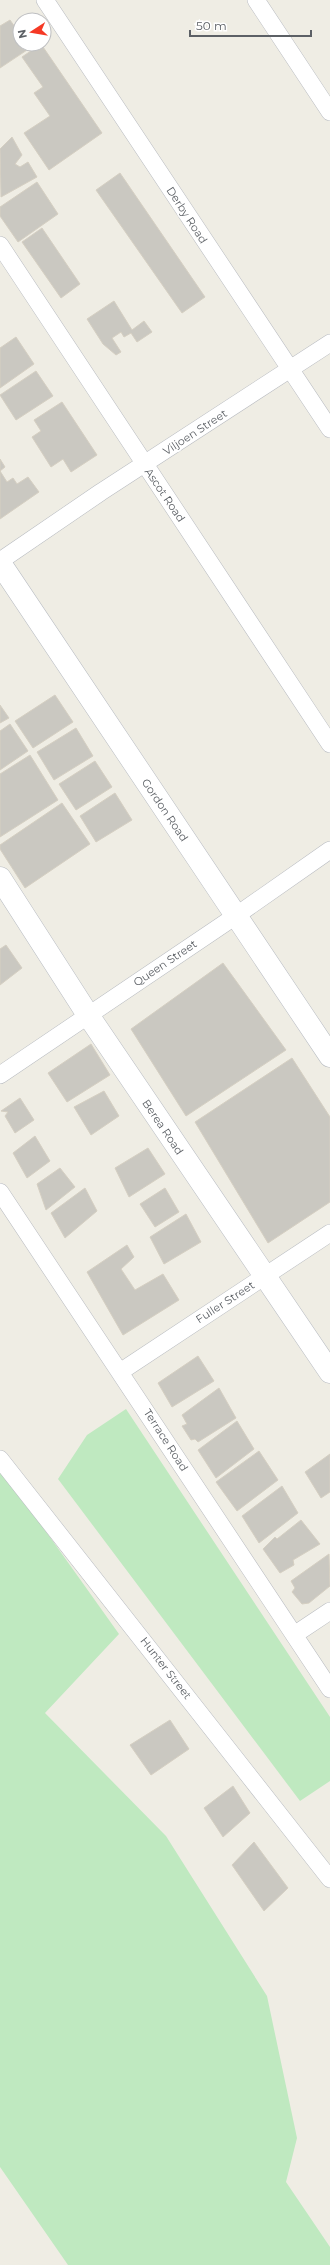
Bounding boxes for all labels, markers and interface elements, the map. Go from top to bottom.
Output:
north arrow [12,12,52,52]
scale bar [190,12,311,38]
text: 50 m [196,18,227,33]
text: N [14,28,30,40]
street label: Derby Road [163,184,211,246]
street label: Viljoen Street [160,406,230,458]
street label: Ascot Road [142,465,188,525]
street label: Gordon Road [139,776,191,844]
street label: Queen Street [131,936,200,989]
street label: Berea Road [139,1097,187,1157]
street label: Fuller Street [193,1278,257,1326]
street label: Terrace Road [141,1406,191,1474]
street label: Hunter Street [137,1634,195,1702]

